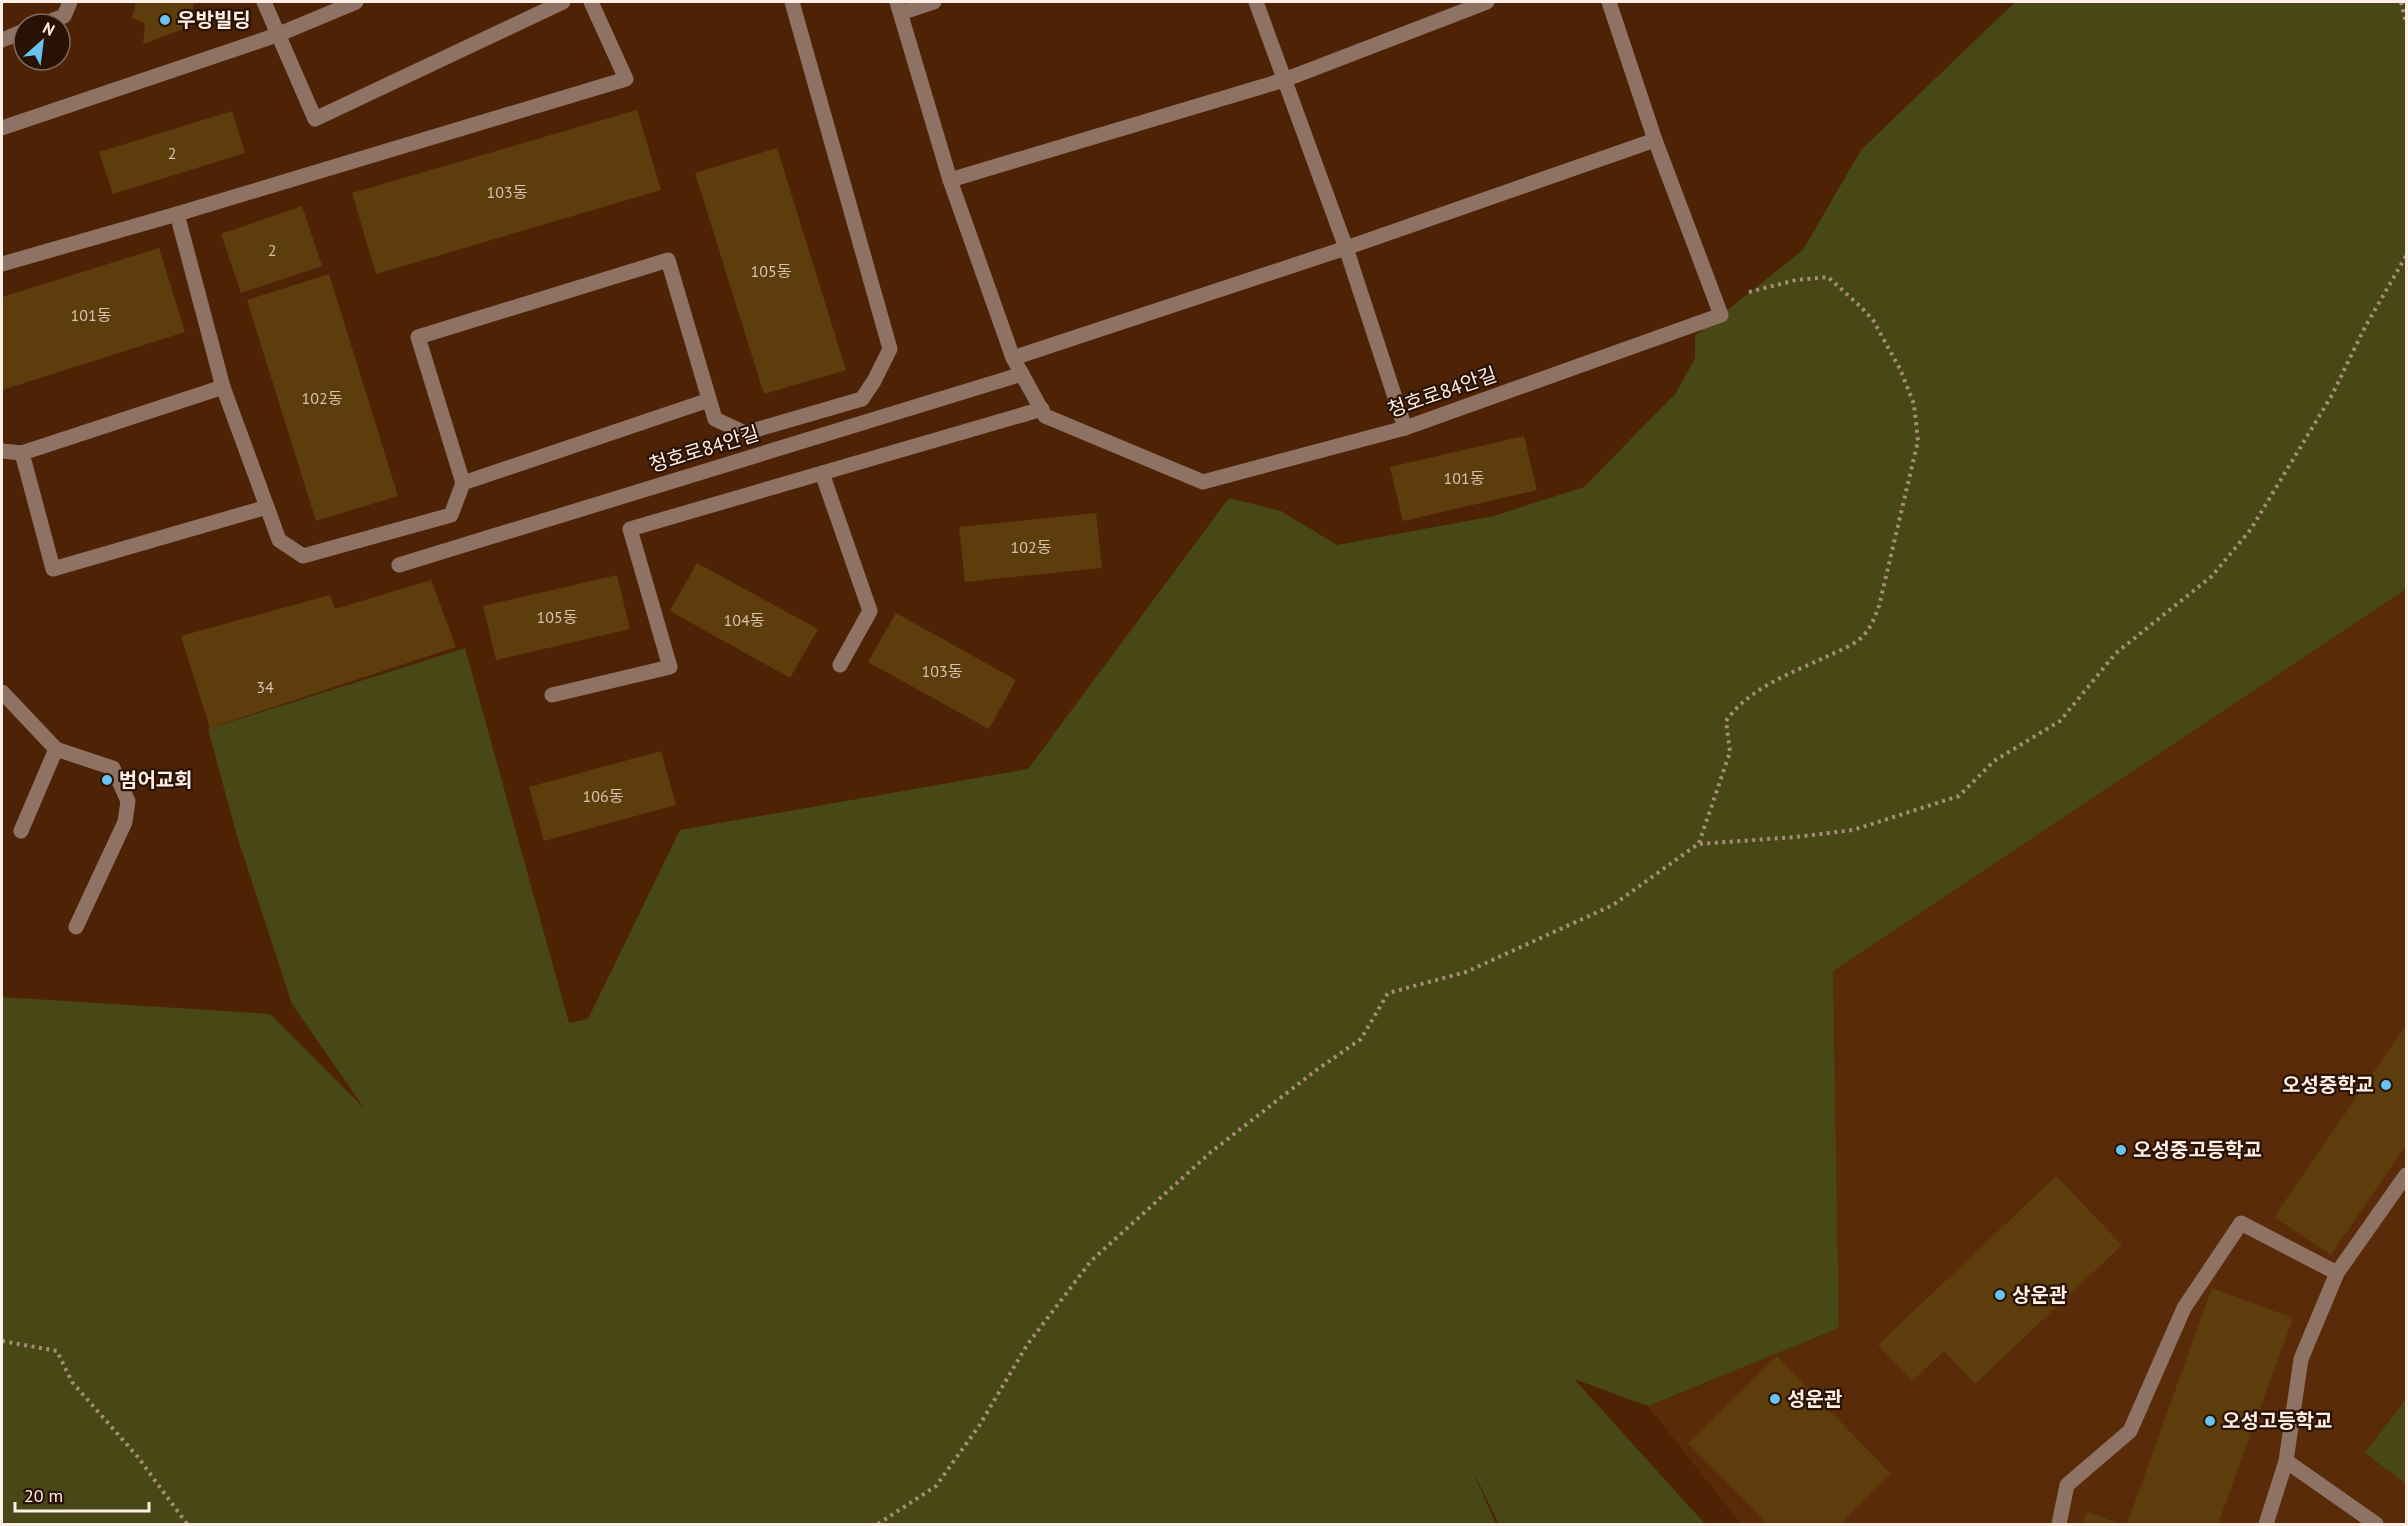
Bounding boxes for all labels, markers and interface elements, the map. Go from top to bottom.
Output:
place label: 우방빌딩 [177,7,251,33]
north arrow [12,12,72,72]
marker: 우방빌딩 [158,13,172,27]
text: N [40,17,58,40]
house number: 2 [168,143,176,163]
house number: 103동 [487,182,528,202]
house number: 2 [268,240,276,260]
house number: 105동 [751,261,792,281]
house number: 101동 [71,305,112,325]
street label: 청호로84안길 [1384,361,1500,423]
house number: 102동 [302,388,343,408]
street label: 청호로84안길 [646,420,762,478]
house number: 101동 [1444,468,1485,488]
house number: 102동 [1011,537,1052,557]
house number: 105동 [537,607,578,627]
house number: 104동 [724,610,765,630]
house number: 103동 [922,661,963,681]
house number: 34 [256,677,274,697]
place label: 범어교회 [119,767,193,793]
marker: 범어교회 [100,773,114,787]
house number: 106동 [583,786,624,806]
place label: 오성중학교 [2282,1072,2374,1098]
marker: 오성중학교 [2379,1078,2393,1092]
place label: 오성중고등학교 [2133,1137,2262,1163]
marker: 오성중고등학교 [2114,1143,2128,1157]
place label: 상운관 [2012,1282,2068,1308]
marker: 상운관 [1993,1288,2007,1302]
place label: 성운관 [1787,1386,1843,1412]
marker: 성운관 [1768,1392,1782,1406]
place label: 오성고등학교 [2222,1408,2332,1434]
marker: 오성고등학교 [2203,1414,2217,1428]
scale bar [15,1475,148,1513]
text: 20 m [24,1484,63,1507]

